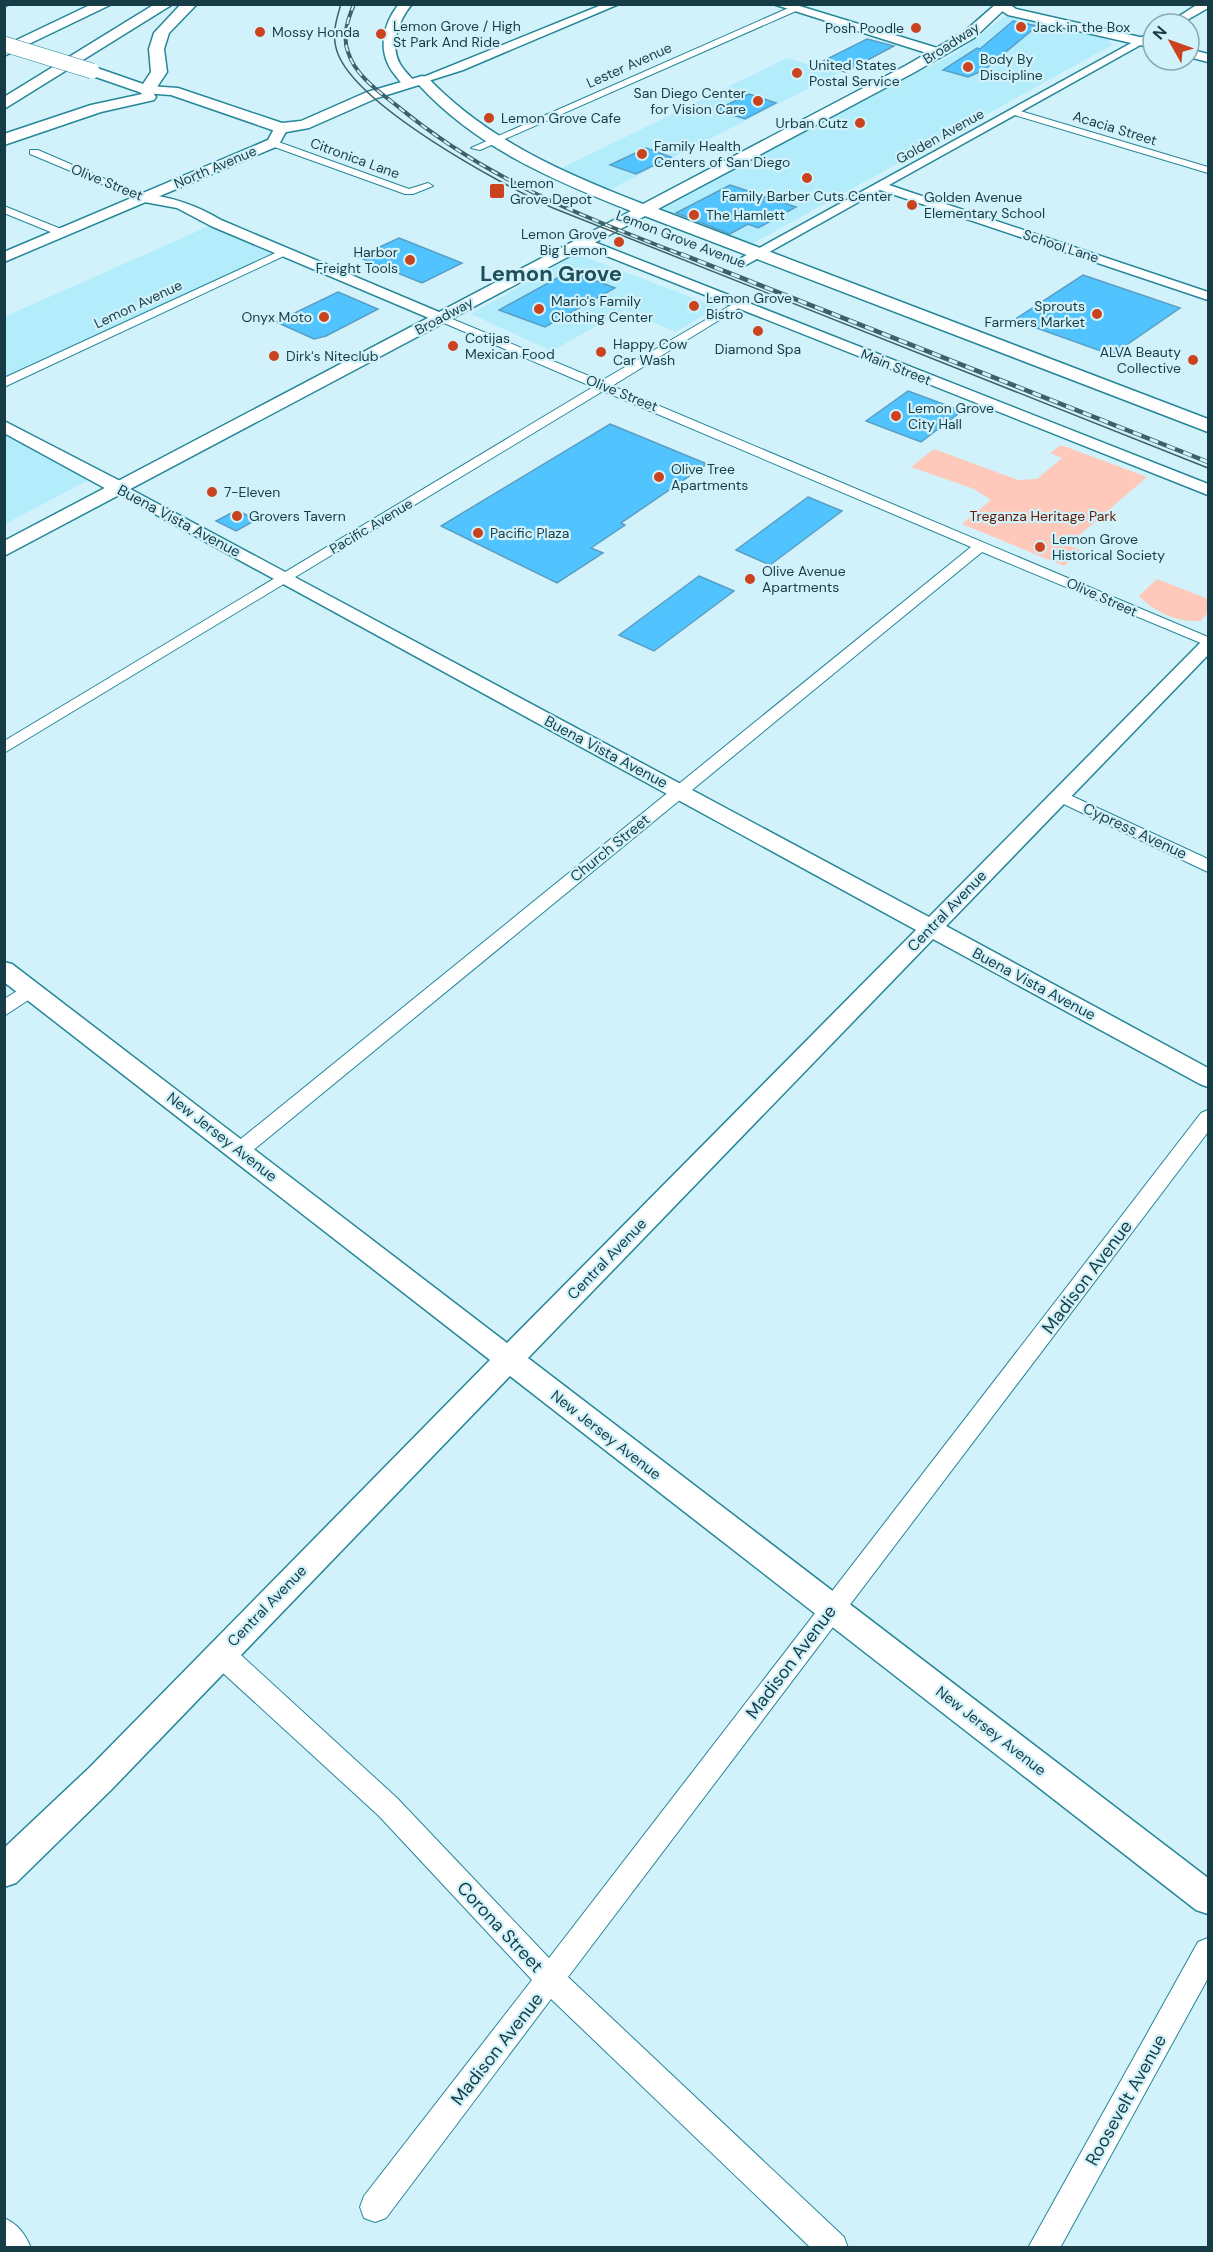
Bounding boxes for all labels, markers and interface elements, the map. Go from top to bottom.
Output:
north arrow [1141,12,1201,72]
place label: Lemon Grove / High St Park And Ride [393,17,521,51]
street label: Broadway [919,18,983,68]
place label: Jack in the Box [1033,18,1130,36]
place label: Posh Poodle [825,19,904,37]
marker: Jack in the Box [1014,20,1028,34]
marker: Posh Poodle [909,21,923,35]
text: N [1148,21,1172,44]
place label: Mossy Honda [272,23,360,41]
marker: Mossy Honda [253,25,267,39]
marker: Lemon Grove / High St Park And Ride [374,27,388,41]
street label: Lester Avenue [584,38,674,92]
place label: Body By Discipline [980,50,1043,84]
place label: United States Postal Service [809,56,900,90]
marker: Body By Discipline [961,60,975,74]
marker: United States Postal Service [790,66,804,80]
place label: San Diego Center for Vision Care [634,84,746,118]
marker: San Diego Center for Vision Care [751,94,765,108]
street label: Golden Avenue [893,104,987,168]
street label: Acacia Street [1071,107,1159,149]
place label: Lemon Grove Cafe [501,109,621,127]
marker: Lemon Grove Cafe [482,111,496,125]
place label: Urban Cutz [776,114,848,132]
marker: Urban Cutz [853,116,867,130]
street label: Citronica Lane [308,133,402,183]
place label: Family Health Centers of San Diego [654,137,790,171]
street label: North Avenue [171,142,259,192]
marker: Family Health Centers of San Diego [635,147,649,161]
street label: Olive Street [69,159,145,205]
marker: Family Barber Cuts Center [800,171,814,185]
place label: Lemon Grove Depot [510,174,592,208]
marker: Lemon Grove Depot [488,182,506,200]
place label: Family Barber Cuts Center [722,187,892,205]
place label: Golden Avenue Elementary School [924,188,1045,222]
marker: Golden Avenue Elementary School [905,198,919,212]
street label: Lemon Grove Avenue [614,206,748,272]
place label: The Hamlett [706,206,785,224]
marker: The Hamlett [687,208,701,222]
place label: Lemon Grove Big Lemon [521,225,607,259]
street label: School Lane [1021,225,1101,267]
marker: Lemon Grove Big Lemon [612,235,626,249]
place label: Harbor Freight Tools [316,243,398,277]
marker: Harbor Freight Tools [403,253,417,267]
district label: Lemon Grove [480,259,622,288]
street label: Lemon Avenue [91,276,185,332]
place label: Lemon Grove Bistro [706,289,792,323]
place label: Mario's Family Clothing Center [551,292,653,326]
street label: Broadway [412,293,477,339]
place label: Sprouts Farmers Market [985,297,1085,331]
marker: Lemon Grove Bistro [687,299,701,313]
marker: Mario's Family Clothing Center [532,302,546,316]
marker: Sprouts Farmers Market [1090,307,1104,321]
place label: Onyx Moto [241,308,312,326]
marker: Onyx Moto [317,310,331,324]
marker: Diamond Spa [751,324,765,338]
place label: Cotijas Mexican Food [465,329,555,363]
place label: Happy Cow Car Wash [613,335,688,369]
marker: Cotijas Mexican Food [446,339,460,353]
place label: Diamond Spa [715,340,801,358]
place label: ALVA Beauty Collective [1100,343,1181,377]
marker: Happy Cow Car Wash [594,345,608,359]
street label: Main Street [858,345,934,389]
place label: Dirk's Niteclub [286,347,379,365]
marker: Dirk's Niteclub [267,349,281,363]
marker: ALVA Beauty Collective [1186,353,1200,367]
street label: Olive Street [584,370,660,416]
place label: Lemon Grove City Hall [908,399,994,433]
marker: Lemon Grove City Hall [889,409,903,423]
place label: Olive Tree Apartments [671,460,748,494]
marker: Olive Tree Apartments [652,470,666,484]
street label: Buena Vista Avenue [114,480,244,562]
place label: 7-Eleven [224,483,280,501]
marker: 7-Eleven [205,485,219,499]
street label: Pacific Avenue [326,494,416,558]
place label: Grovers Tavern [249,507,346,525]
park label: Treganza Heritage Park [969,507,1117,525]
marker: Grovers Tavern [230,509,244,523]
place label: Pacific Plaza [490,524,569,542]
marker: Pacific Plaza [471,526,485,540]
place label: Lemon Grove Historical Society [1052,530,1165,564]
marker: Lemon Grove Historical Society [1033,540,1047,554]
place label: Olive Avenue Apartments [762,562,846,596]
marker: Olive Avenue Apartments [743,572,757,586]
street label: Olive Street [1064,573,1140,621]
street label: Buena Vista Avenue [541,711,671,793]
street label: Cypress Avenue [1080,798,1190,864]
street label: Church Street [566,810,654,886]
street label: Central Avenue [903,866,991,956]
street label: Buena Vista Avenue [969,943,1099,1025]
street label: New Jersey Avenue [163,1088,281,1186]
street label: Central Avenue [563,1214,651,1304]
street label: Madison Avenue [1036,1215,1138,1339]
street label: New Jersey Avenue [547,1386,665,1484]
street label: Central Avenue [223,1561,311,1651]
street label: Madison Avenue [740,1600,842,1724]
street label: New Jersey Avenue [932,1682,1050,1780]
street label: Corona Street [451,1876,549,1978]
street label: Madison Avenue [446,1988,548,2110]
street label: Roosevelt Avenue [1080,2030,1172,2170]

